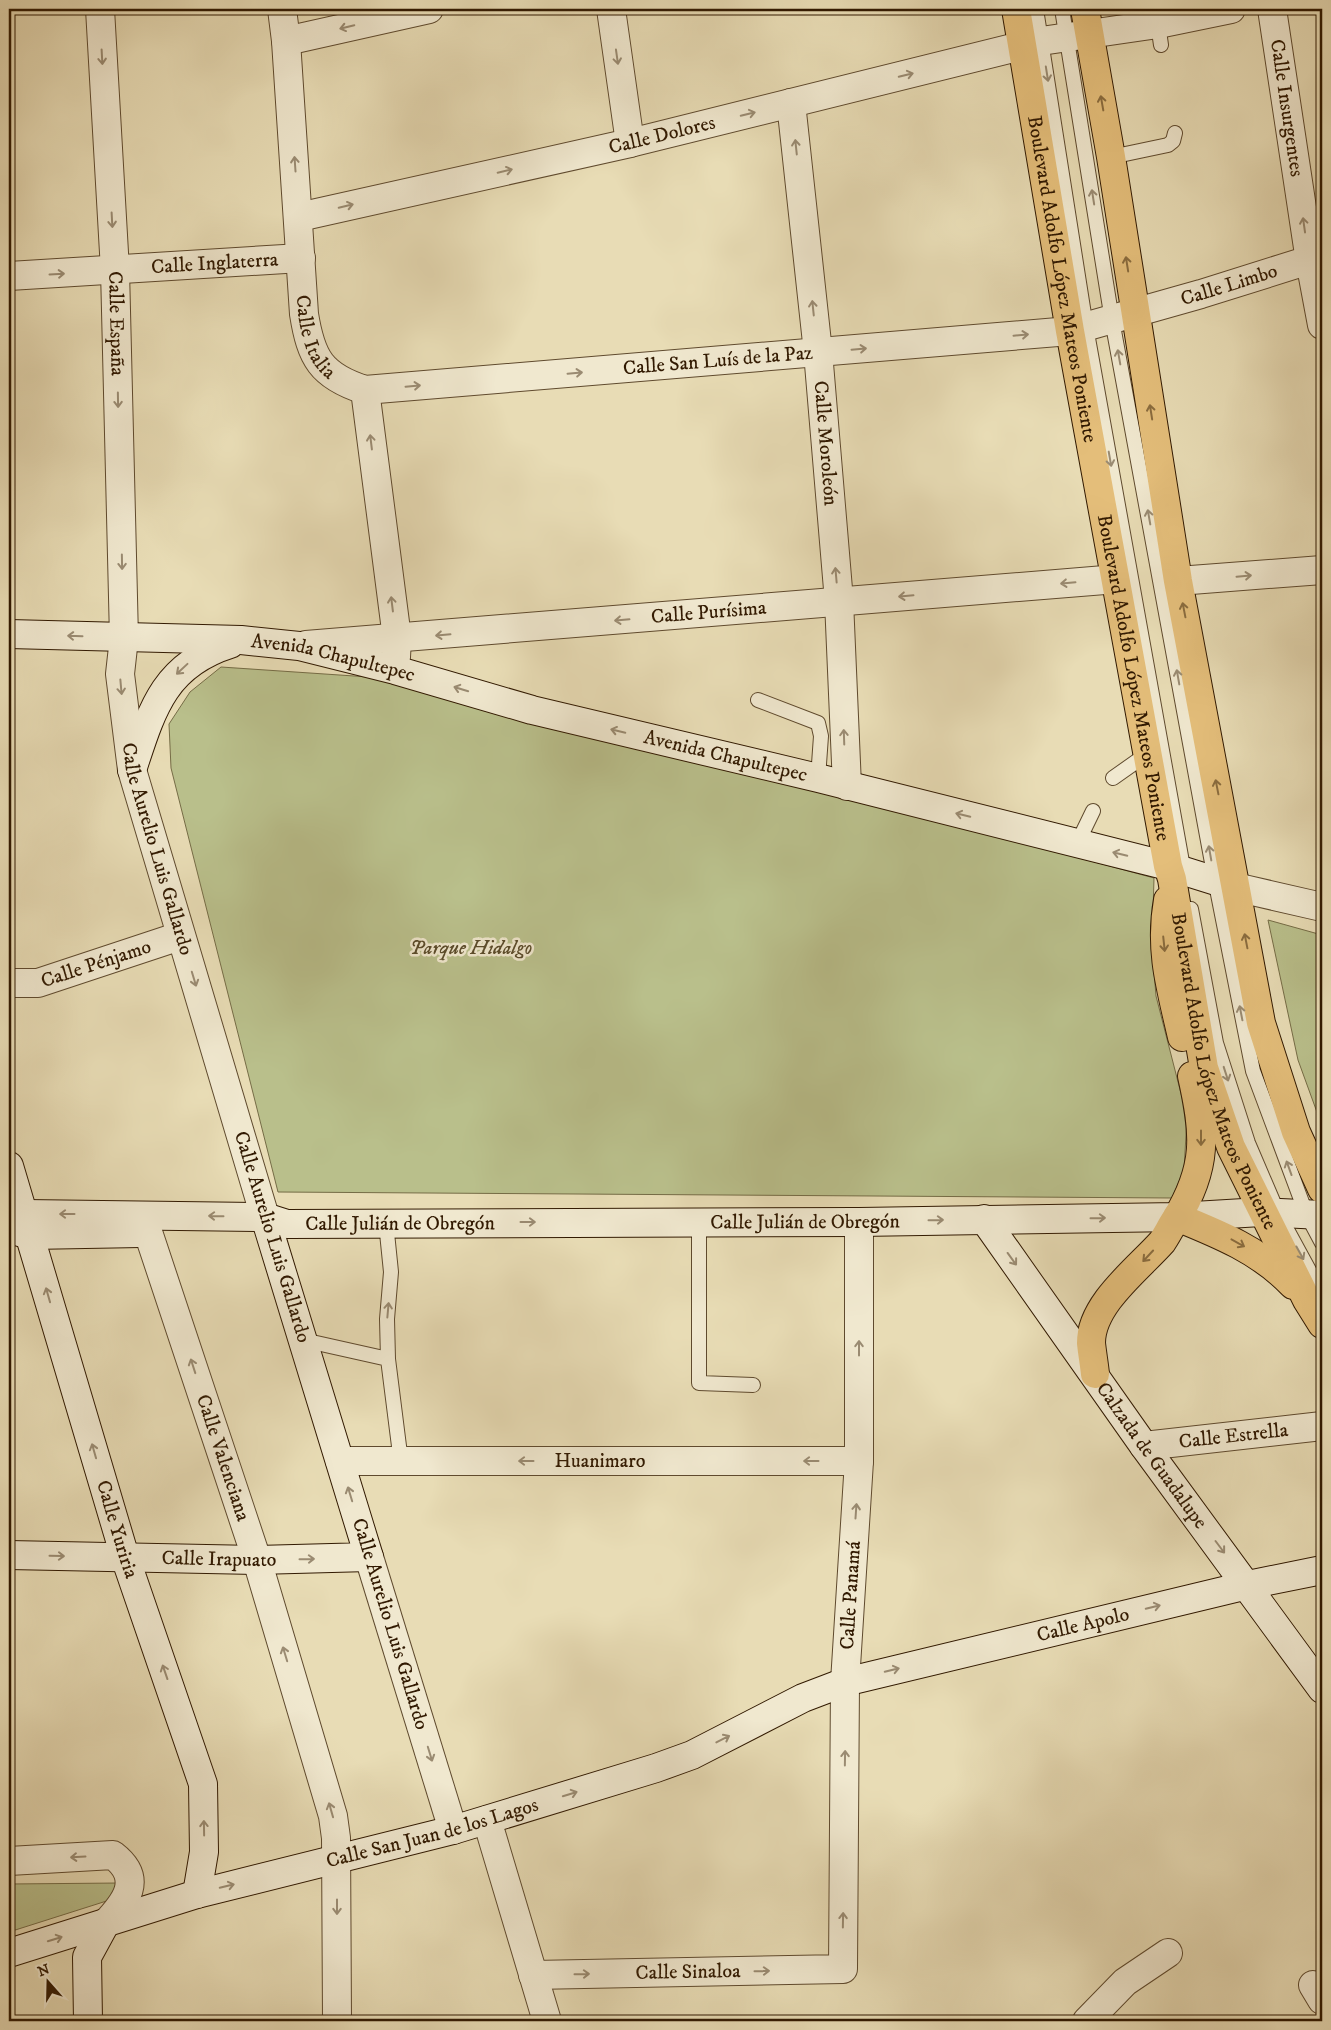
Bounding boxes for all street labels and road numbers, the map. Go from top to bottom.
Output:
street label: Calle Insurgentes [1264,37,1310,179]
street label: Calle Dolores [606,110,718,160]
street label: Boulevard Adolfo López Mateos Poniente [1022,114,1103,445]
street label: Calle Inglaterra [150,247,279,280]
street label: Calle Limbo [1178,258,1281,312]
street label: Calle España [103,271,130,377]
street label: Calle Italia [290,294,341,385]
street label: Calle San Luís de la Paz [622,340,814,381]
street label: Calle Moroleón [808,380,843,507]
street label: Boulevard Adolfo López Mateos Poniente [1091,512,1176,843]
street label: Calle Purísima [650,595,768,629]
street label: Avenida Chapultepec [250,629,418,688]
street label: Avenida Chapultepec [641,724,810,788]
street label: Calle Aurelio Luis Gallardo [116,741,199,958]
street label: Boulevard Adolfo López Mateos Poniente [1165,911,1282,1234]
street label: Calle Pénjamo [38,934,154,994]
street label: Calle Aurelio Luis Gallardo [228,1128,316,1346]
street label: Calle Julián de Obregón [710,1209,901,1235]
street label: Calle Julián de Obregón [305,1211,495,1236]
street label: Calzada de Guadalupe [1090,1377,1213,1534]
street label: Calle Valenciana [190,1391,256,1525]
street label: Calle Estrella [1177,1417,1290,1455]
street label: Huanimaro [555,1449,645,1474]
street label: Calle Yuriria [90,1477,144,1582]
street label: Calle Aurelio Luis Gallardo [346,1515,434,1733]
street label: Calle Panamá [835,1540,866,1650]
street label: Calle Irapuato [161,1546,277,1573]
street label: Calle Apolo [1034,1602,1132,1648]
street label: Calle San Juan de los Lagos [323,1792,542,1874]
street label: Calle Sinaloa [635,1958,741,1986]

